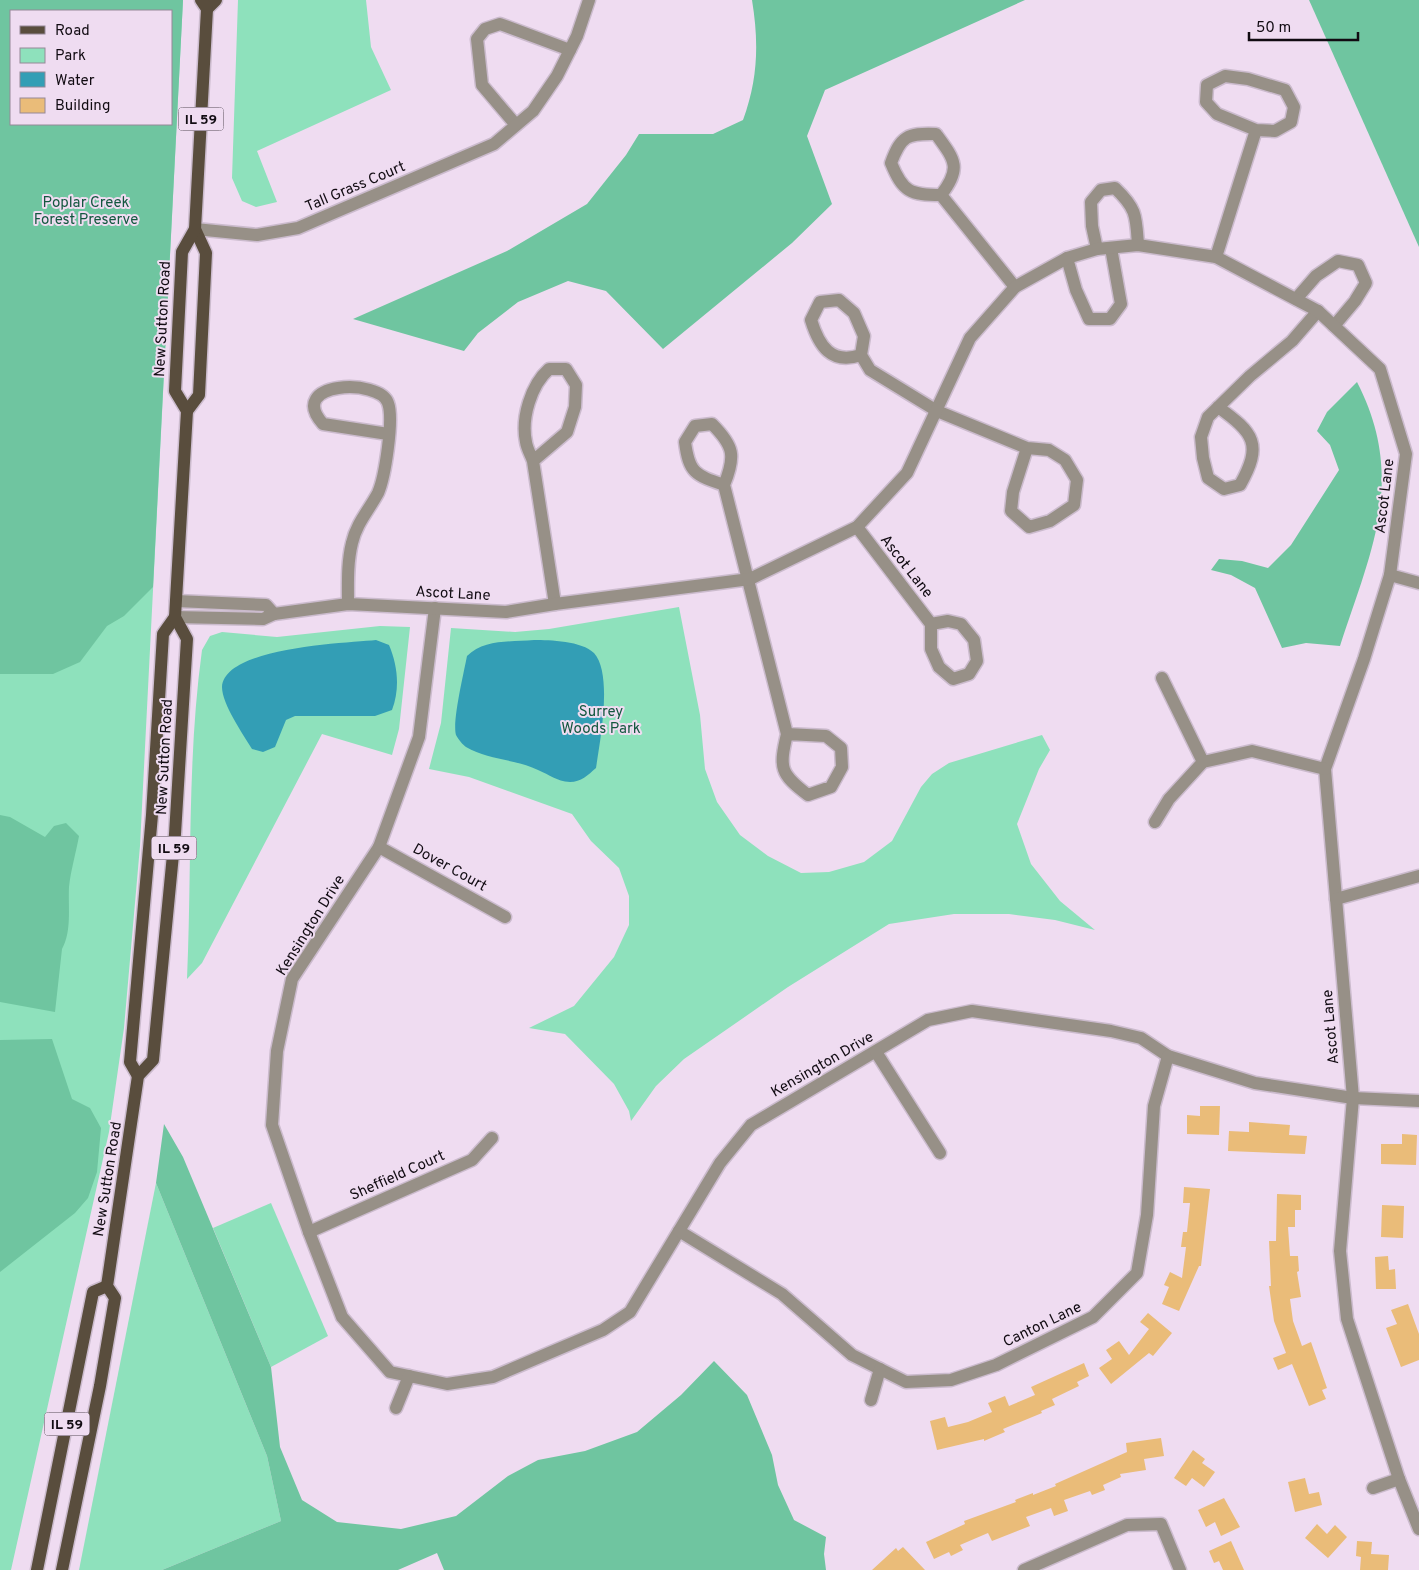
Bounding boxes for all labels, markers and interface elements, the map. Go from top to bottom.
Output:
legend [10,10,172,125]
scale bar [1249,10,1358,42]
text: 50 m [1256,19,1291,38]
text: Road [55,22,90,41]
text: Park [55,47,86,66]
text: Water [55,72,95,91]
text: Building [55,97,110,116]
road number: IL 59 [178,108,224,130]
street label: Tall Grass Court [303,158,408,217]
park label: Poplar Creek Forest Preserve [34,194,138,230]
street label: New Sutton Road [151,261,176,378]
street label: Ascot Lane [1371,458,1400,535]
street label: Ascot Lane [875,531,936,602]
street label: Ascot Lane [415,583,491,606]
street label: New Sutton Road [153,699,178,816]
park label: Surrey Woods Park [561,703,641,739]
road number: IL 59 [152,836,196,860]
street label: Dover Court [409,840,490,896]
street label: Kensington Drive [273,872,350,980]
street label: Ascot Lane [1319,989,1344,1065]
street label: Kensington Drive [768,1028,878,1102]
street label: New Sutton Road [90,1120,127,1238]
street label: Sheffield Court [347,1147,448,1206]
street label: Canton Lane [1000,1298,1085,1353]
road number: IL 59 [44,1412,90,1436]

